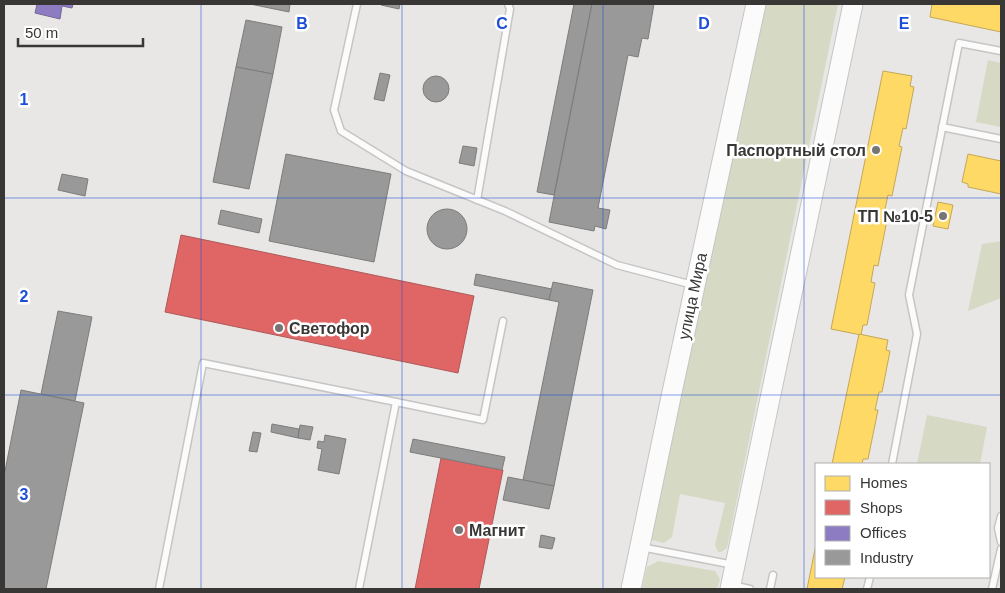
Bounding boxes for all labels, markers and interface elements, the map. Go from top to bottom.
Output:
scale bar [18,15,142,47]
text: B [296,15,308,32]
text: C [496,15,508,32]
text: D [698,15,710,32]
text: E [899,15,910,32]
text: 50 m [25,24,58,41]
text: 1 [20,91,29,108]
place label: Паспортный стол [726,142,866,159]
marker: Паспортный стол [870,144,882,156]
place label: ТП №10-5 [857,208,933,225]
marker: ТП №10-5 [937,210,949,222]
street label: улица Мира [675,251,710,341]
text: 2 [20,288,29,305]
place label: Светофор [289,320,370,337]
marker: Светофор [273,322,285,334]
legend [815,463,990,578]
text: Homes [860,474,908,491]
text: 3 [20,486,29,503]
text: Shops [860,499,903,516]
place label: Магнит [469,522,526,539]
marker: Магнит [453,524,465,536]
text: Offices [860,524,906,541]
text: Industry [860,549,914,566]

